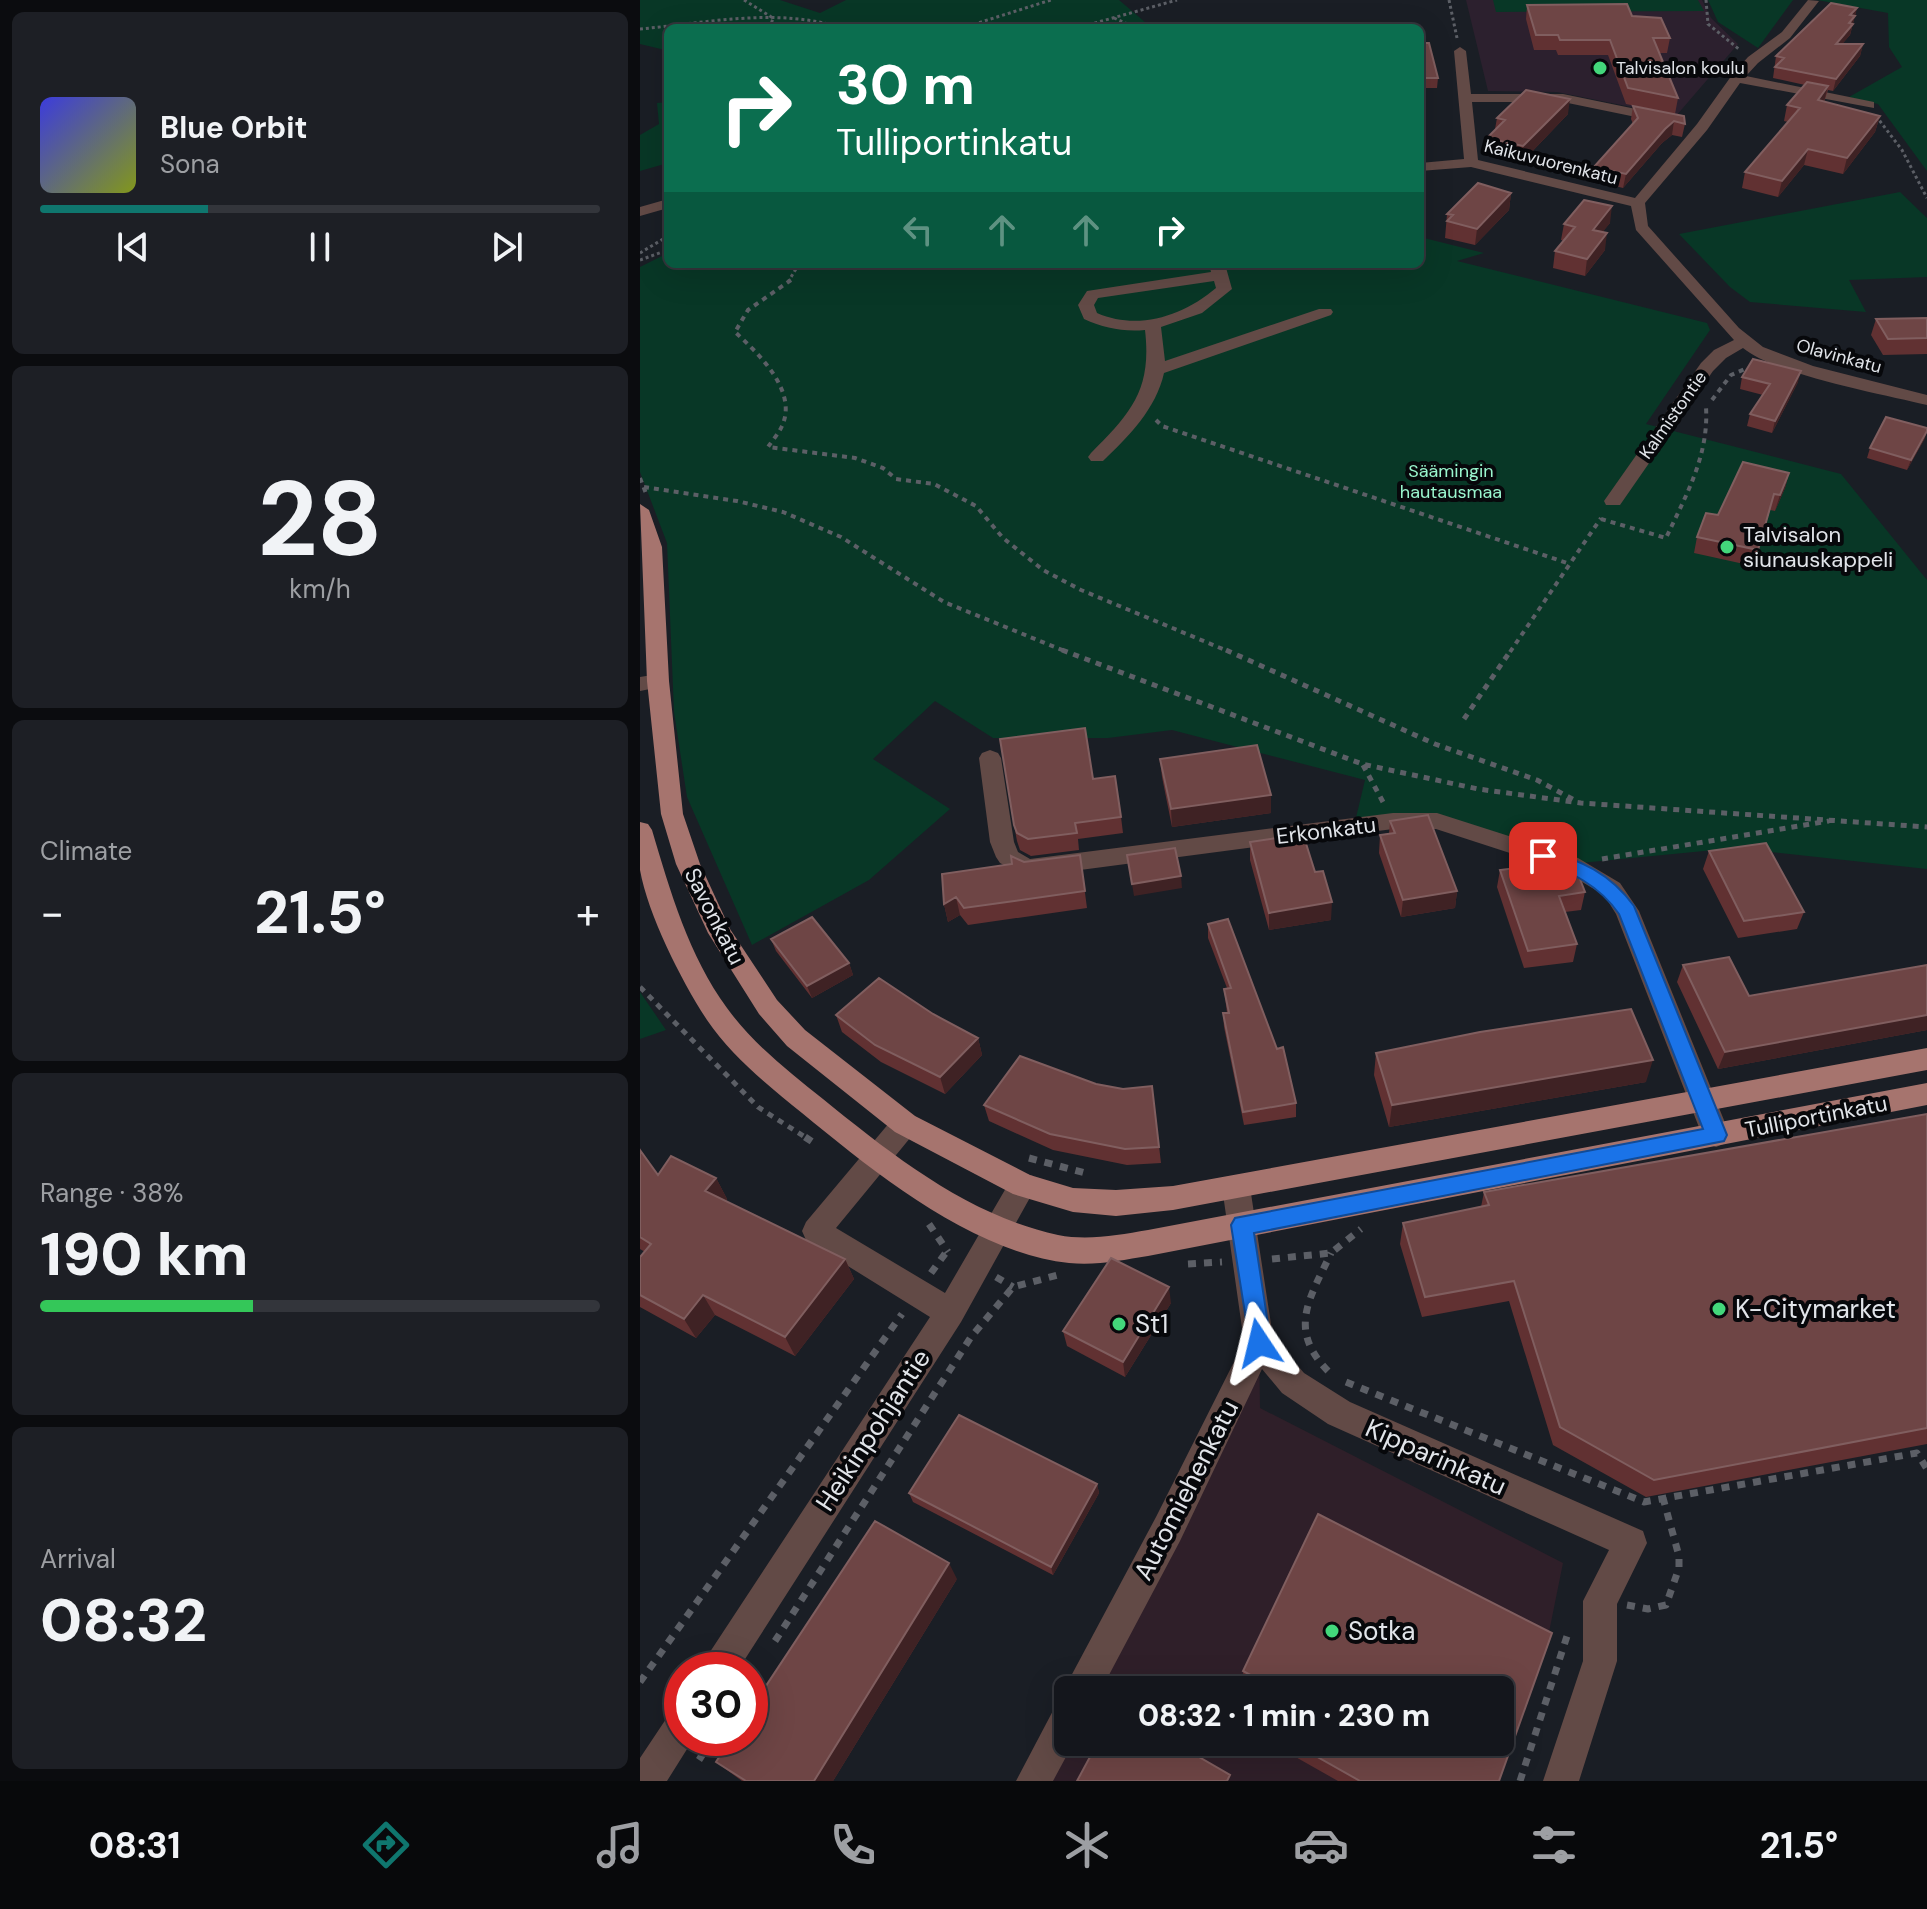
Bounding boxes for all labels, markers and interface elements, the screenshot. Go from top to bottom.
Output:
text: 30 m [836,48,975,121]
icon: right [704,56,808,160]
place label: Talvisalon koulu [1616,56,1745,80]
marker: Talvisalon koulu [1591,59,1609,77]
text: Blue Orbit [160,108,307,147]
text: Tulliportinkatu [836,119,1072,166]
street label: Kaikuvuorenkatu [1482,134,1620,190]
text: Sona [160,147,220,181]
icon: left [896,208,940,252]
icon: ahead [980,208,1024,252]
icon: ahead [1064,208,1108,252]
icon: right [1148,208,1192,252]
icon: previous [111,225,155,269]
icon: pause [298,225,342,269]
icon: next [485,225,529,269]
street label: Olavinkatu [1794,333,1884,379]
street label: Kalmistontie [1634,366,1712,464]
text: 28 [257,452,383,587]
park label: Säämingin hautausmaa [1400,459,1502,504]
place label: Talvisalon siunauskappeli [1743,520,1893,574]
marker: Talvisalon siunauskappeli [1718,538,1736,556]
text: km/h [289,572,351,606]
street label: Erkonkatu [1274,810,1378,851]
pin [1509,822,1577,890]
text: Climate [40,834,132,868]
icon: arrive [1521,834,1565,878]
street label: Savonkatu [678,863,751,970]
text: 21.5° [254,873,386,952]
text: − [40,884,64,942]
text: + [576,884,600,942]
street label: Tulliportinkatu [1742,1088,1890,1144]
text: Range · 38% [40,1176,184,1210]
text: 190 km [40,1215,248,1294]
place label: K-Citymarket [1735,1292,1896,1326]
marker: K-Citymarket [1710,1300,1728,1318]
position arrow [1217,1301,1301,1385]
place label: St1 [1135,1307,1168,1341]
marker: St1 [1110,1315,1128,1333]
street label: Heikinpohjantie [808,1343,938,1517]
street label: Automiehenkatu [1126,1394,1246,1586]
street label: Kipparinkatu [1360,1411,1512,1503]
text: Arrival [40,1542,116,1576]
text: 08:32 [40,1581,207,1660]
place label: Sotka [1348,1614,1415,1648]
marker: Sotka [1323,1622,1341,1640]
speed limit sign: 30 [664,1652,768,1756]
text: 08:32 · 1 min · 230 m [1138,1696,1430,1735]
icon: directions [358,1817,414,1873]
icon: music [592,1817,648,1873]
icon: phone [825,1817,881,1873]
icon: climate [1059,1817,1115,1873]
icon: car [1293,1817,1349,1873]
icon: filters [1526,1817,1582,1873]
text: 08:31 [89,1822,181,1869]
text: 21.5° [1760,1822,1838,1869]

